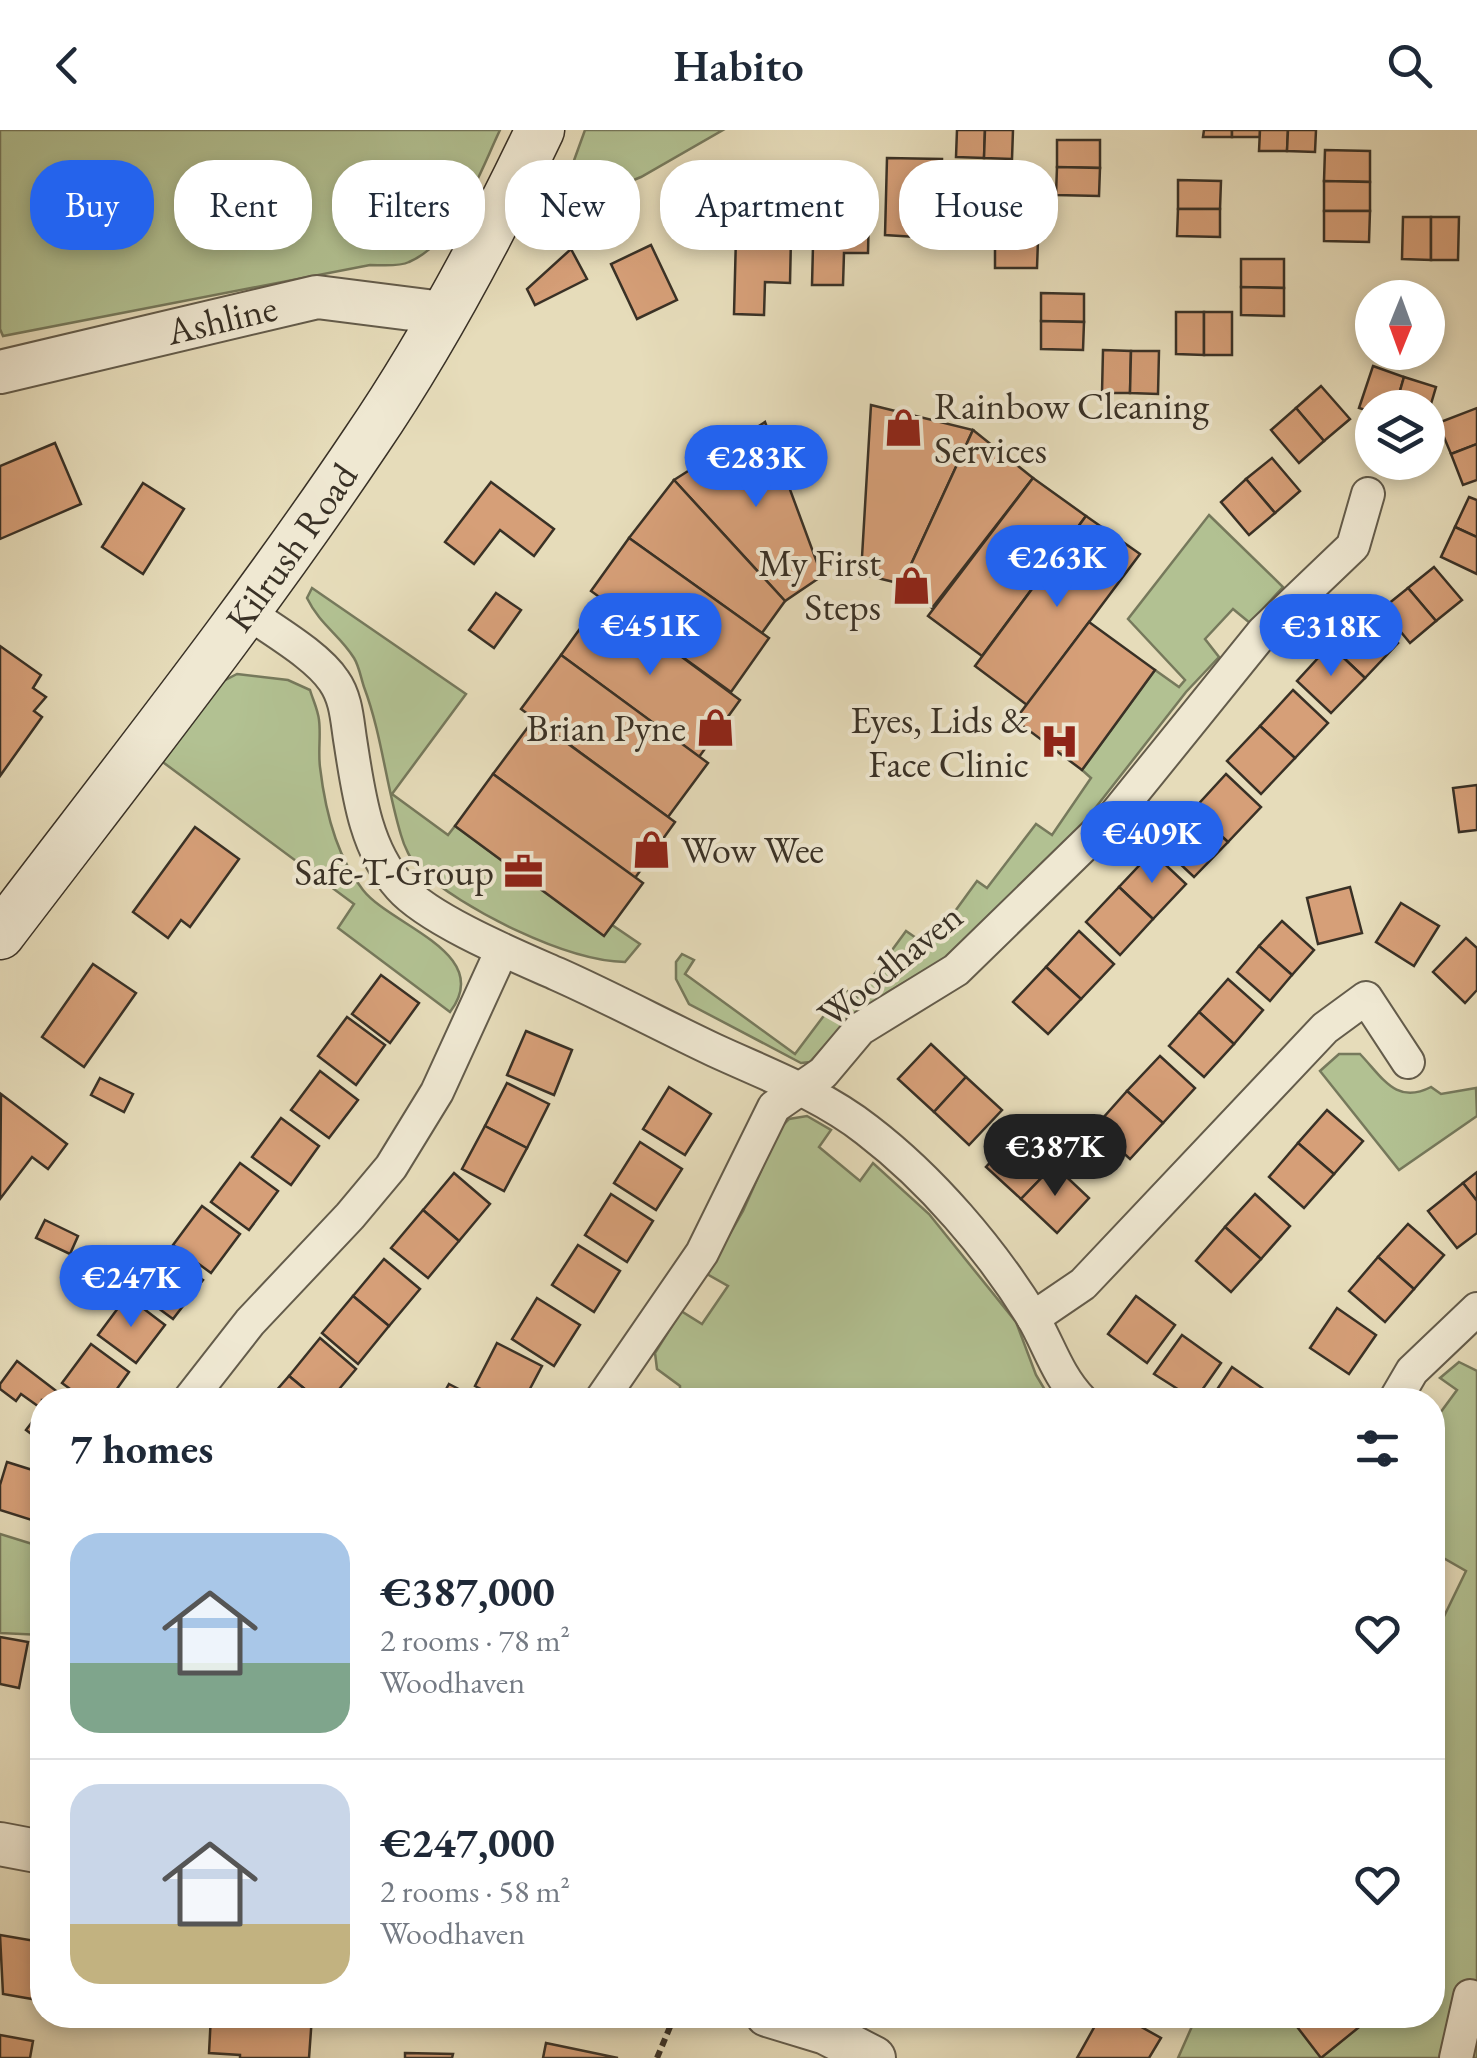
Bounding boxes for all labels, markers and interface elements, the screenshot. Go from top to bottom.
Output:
text: Habito [673,36,804,94]
icon: back [40,38,95,93]
icon: search [1382,38,1437,93]
chip: Buy [30,160,154,250]
chip: Rent [174,160,312,250]
chip: Filters [332,160,485,250]
chip: New [505,160,640,250]
chip: Apartment [660,160,879,250]
chip: House [899,160,1058,250]
north arrow [1355,280,1445,370]
map controls [1355,280,1445,480]
street label: Ashline [161,282,282,356]
place label: Rainbow Cleaning Services [934,381,1210,474]
button: layers [1355,390,1445,480]
shop icon: Rainbow Cleaning Services [883,407,925,449]
pin: €283K [686,425,826,510]
text: €283K [707,436,805,478]
street label: Kilrush Road [214,453,368,641]
pin: €263K [987,525,1127,610]
text: €263K [1008,536,1106,578]
place label: My First Steps [758,538,881,631]
shop icon: My First Steps [890,564,932,606]
pin: €451K [580,593,720,678]
pin: €318K [1261,594,1401,679]
text: €451K [601,604,699,646]
text: €318K [1282,605,1380,647]
place label: Eyes, Lids & Face Clinic [850,695,1029,788]
place label: Brian Pyne [526,703,686,752]
shop icon: Brian Pyne [695,707,737,749]
hospital icon: Eyes, Lids & Face Clinic [1038,721,1080,763]
pin: €409K [1082,801,1222,886]
text: €409K [1103,812,1201,854]
place label: Wow Wee [681,825,824,874]
shop icon: Wow Wee [630,829,672,871]
place label: Safe-T-Group [295,847,494,896]
office icon: Safe-T-Group [503,851,545,893]
street label: Woodhaven [807,891,972,1038]
pin: €387K [985,1114,1125,1199]
text: €387K [1006,1125,1104,1167]
pin: €247K [61,1245,201,1330]
text: €247K [82,1256,180,1298]
text: 7 homes [70,1421,213,1476]
icon: filters [1350,1421,1405,1476]
text: €387,000 [380,1564,555,1619]
icon: home [150,1573,270,1693]
icon: heart [1350,1606,1405,1661]
text: 2 rooms · 78 m² [380,1619,570,1661]
text: Woodhaven [380,1661,525,1703]
text: €247,000 [380,1815,555,1870]
icon: home [150,1824,270,1944]
icon: heart [1350,1857,1405,1912]
text: 2 rooms · 58 m² [380,1870,570,1912]
text: Woodhaven [380,1912,525,1954]

